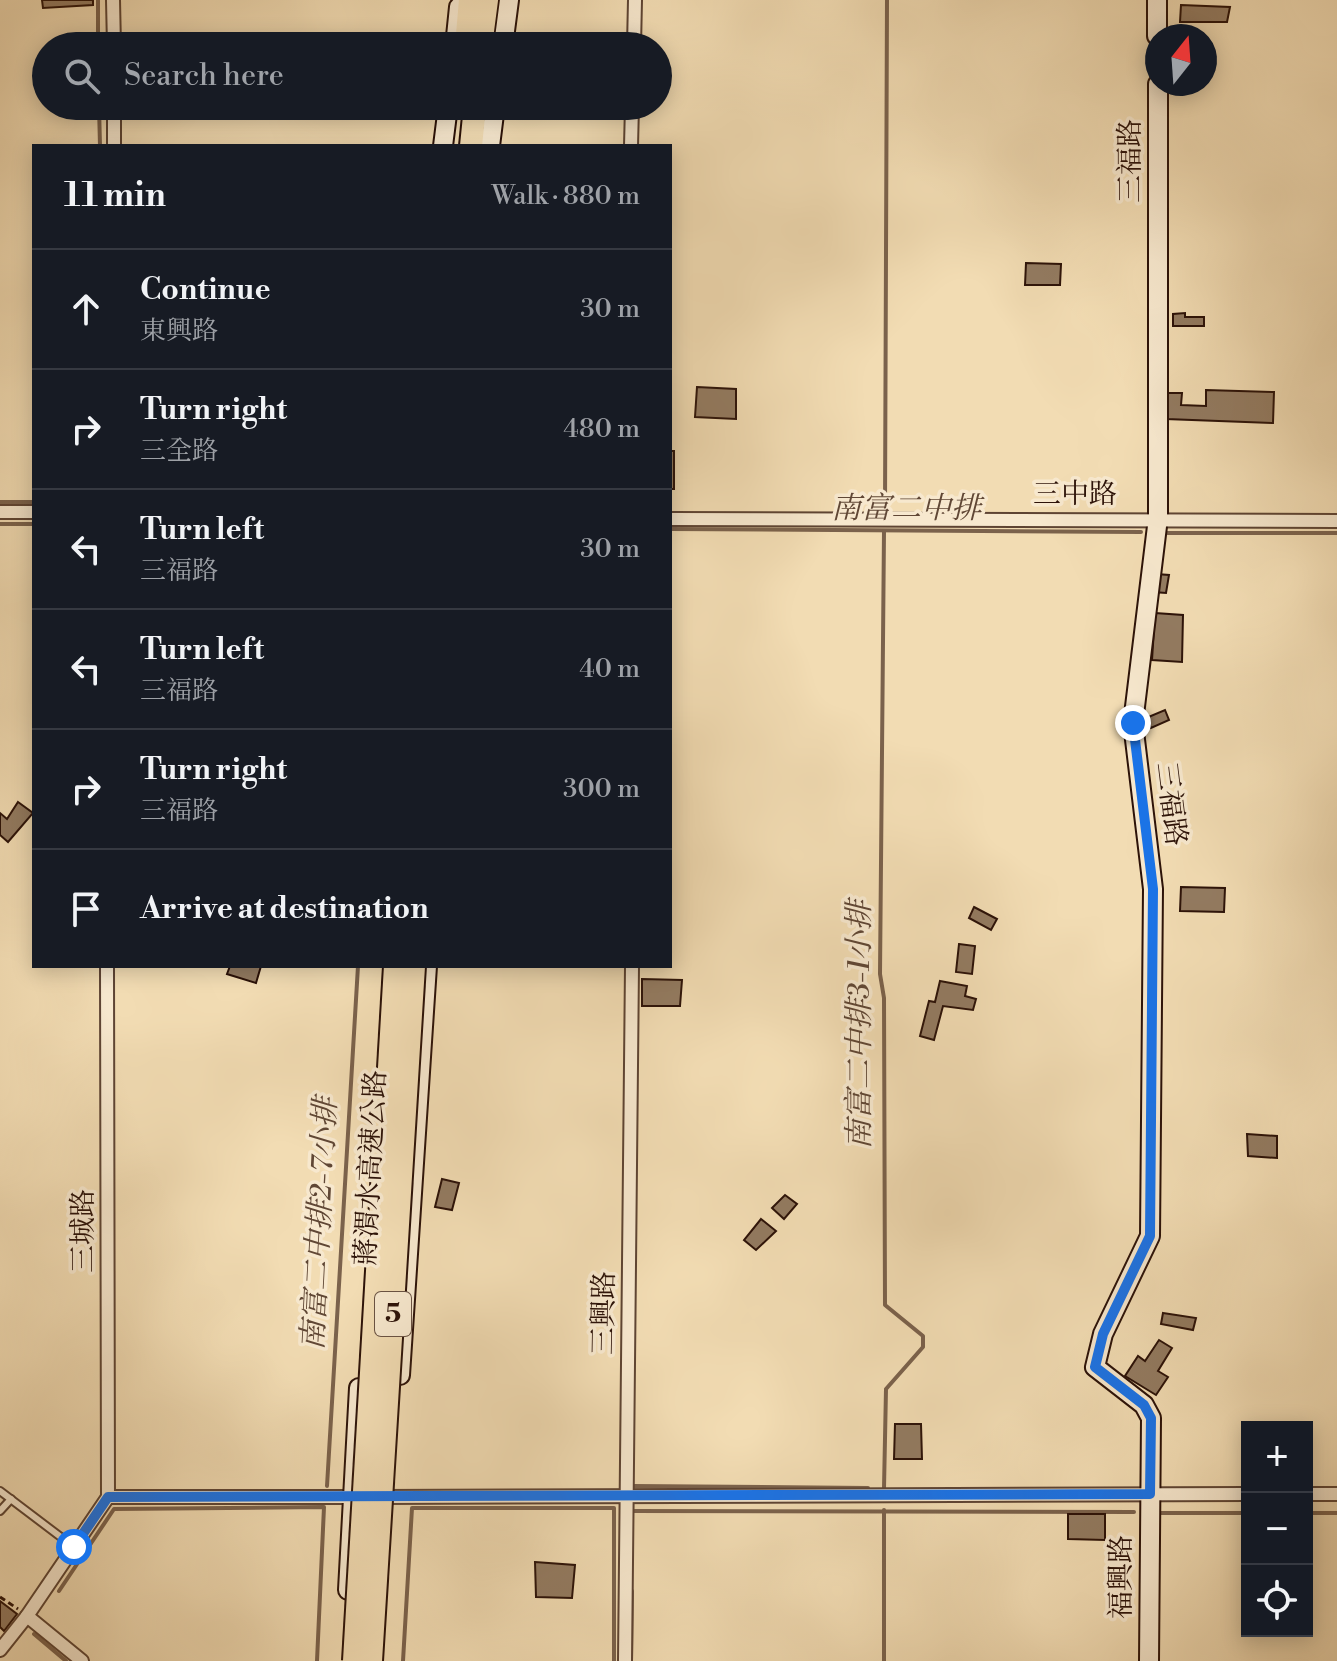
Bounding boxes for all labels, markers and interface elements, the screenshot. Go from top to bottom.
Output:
north arrow [1145,24,1217,96]
search box [32,32,672,120]
icon: search [60,54,104,98]
text: Search here [124,57,284,95]
street label: 三福路 [1113,119,1148,203]
text: 11 min [64,175,166,217]
text: Walk · 880 m [491,180,640,212]
text: Continue [140,271,271,309]
icon: ahead [64,287,108,331]
text: 30 m [580,293,640,325]
text: 東興路 [140,315,218,347]
text: Turn right [140,391,287,429]
icon: right [64,407,108,451]
text: 480 m [563,413,640,445]
text: 三全路 [140,435,218,467]
street label: 三中路 [1033,477,1117,512]
water label: 南富二中排 [831,490,985,528]
text: Turn left [140,511,264,549]
icon: left [64,527,108,571]
text: 30 m [580,533,640,565]
text: 三福路 [140,555,218,587]
text: Turn left [140,631,264,669]
icon: left [64,647,108,691]
text: 40 m [579,653,640,685]
text: 三福路 [140,675,218,707]
route end [1115,705,1151,741]
text: Turn right [140,751,287,789]
street label: 三福路 [1149,760,1193,848]
icon: right [64,767,108,811]
text: 300 m [563,773,640,805]
text: 三福路 [140,795,218,827]
icon: arrive [64,887,108,931]
text: Arrive at destination [140,890,429,928]
water label: 南富二中排3-1小排 [841,897,879,1150]
street label: 蔣渭水高速公路 [348,1069,394,1267]
water label: 南富二中排2-7小排 [294,1093,346,1351]
street label: 三城路 [66,1189,101,1273]
street label: 三興路 [586,1271,622,1355]
road number: 5 [375,1292,411,1336]
map controls [1241,1421,1313,1637]
button: + [1241,1421,1313,1493]
button: − [1241,1493,1313,1565]
route start [56,1529,92,1565]
street label: 福興路 [1104,1535,1139,1619]
button: locate [1241,1565,1313,1637]

